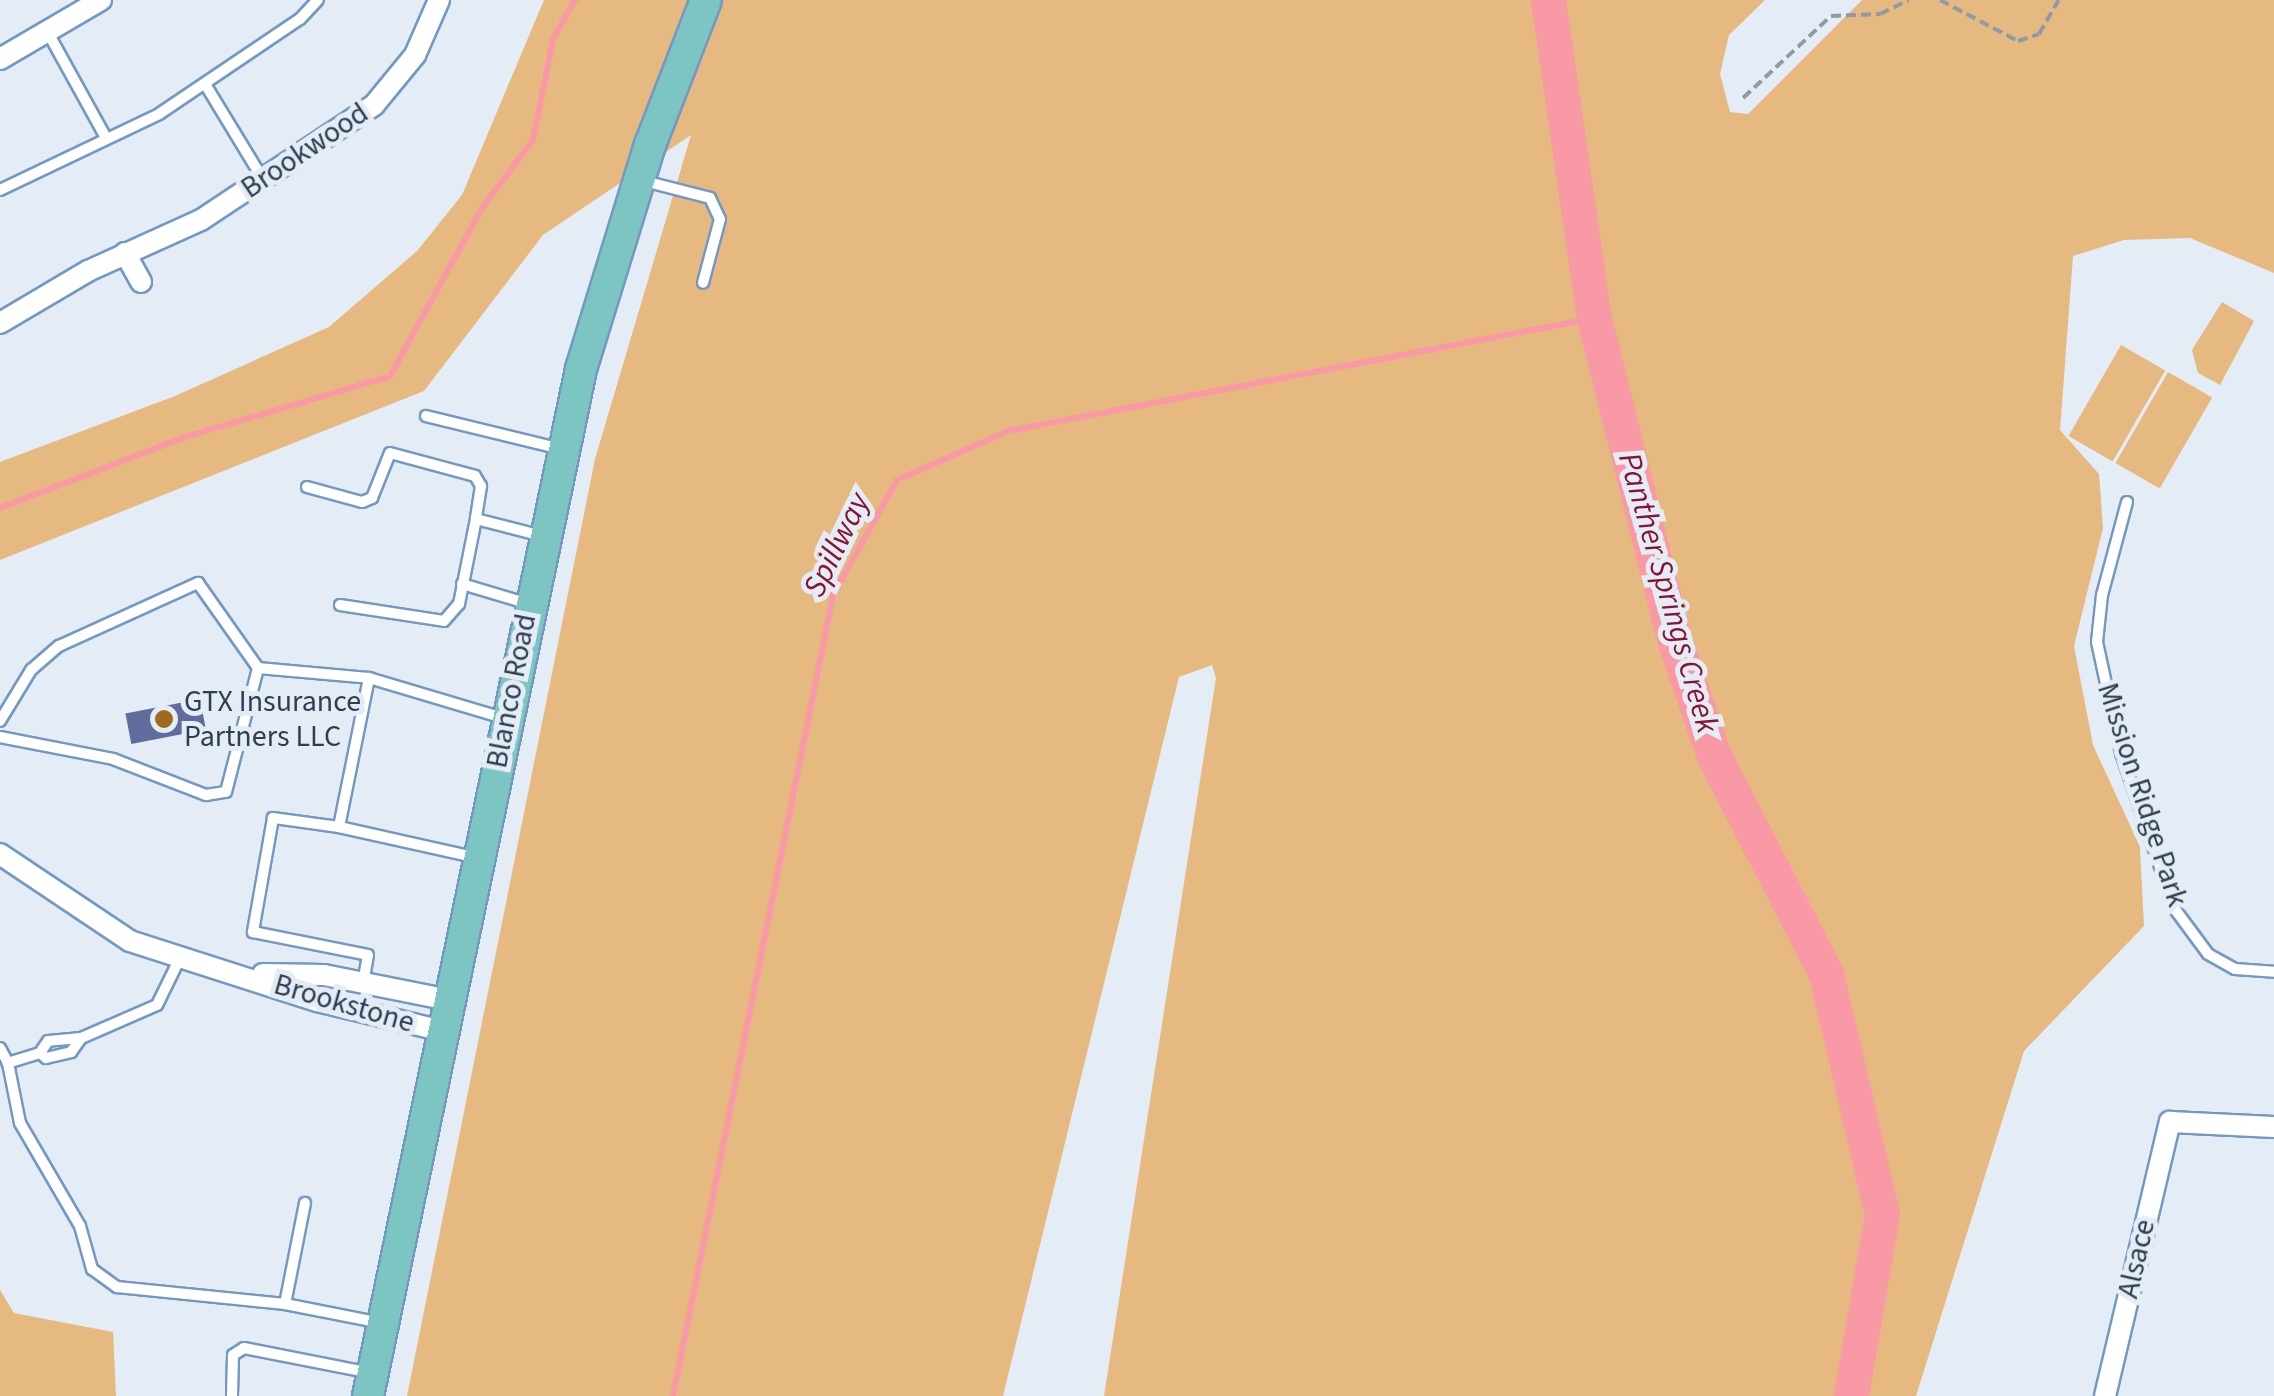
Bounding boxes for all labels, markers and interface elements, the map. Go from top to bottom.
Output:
street label: Brookwood [235,95,375,207]
water label: Panther Springs Creek [1610,448,1726,738]
water label: Spillway [795,487,879,603]
street label: Blanco Road [479,611,545,771]
street label: Mission Ridge Park [2089,679,2195,911]
place label: GTX Insurance Partners LLC [184,684,361,754]
marker: GTX Insurance Partners LLC [153,708,175,730]
street label: Brookstone [270,967,418,1041]
street label: Alsace [2111,1216,2163,1302]

